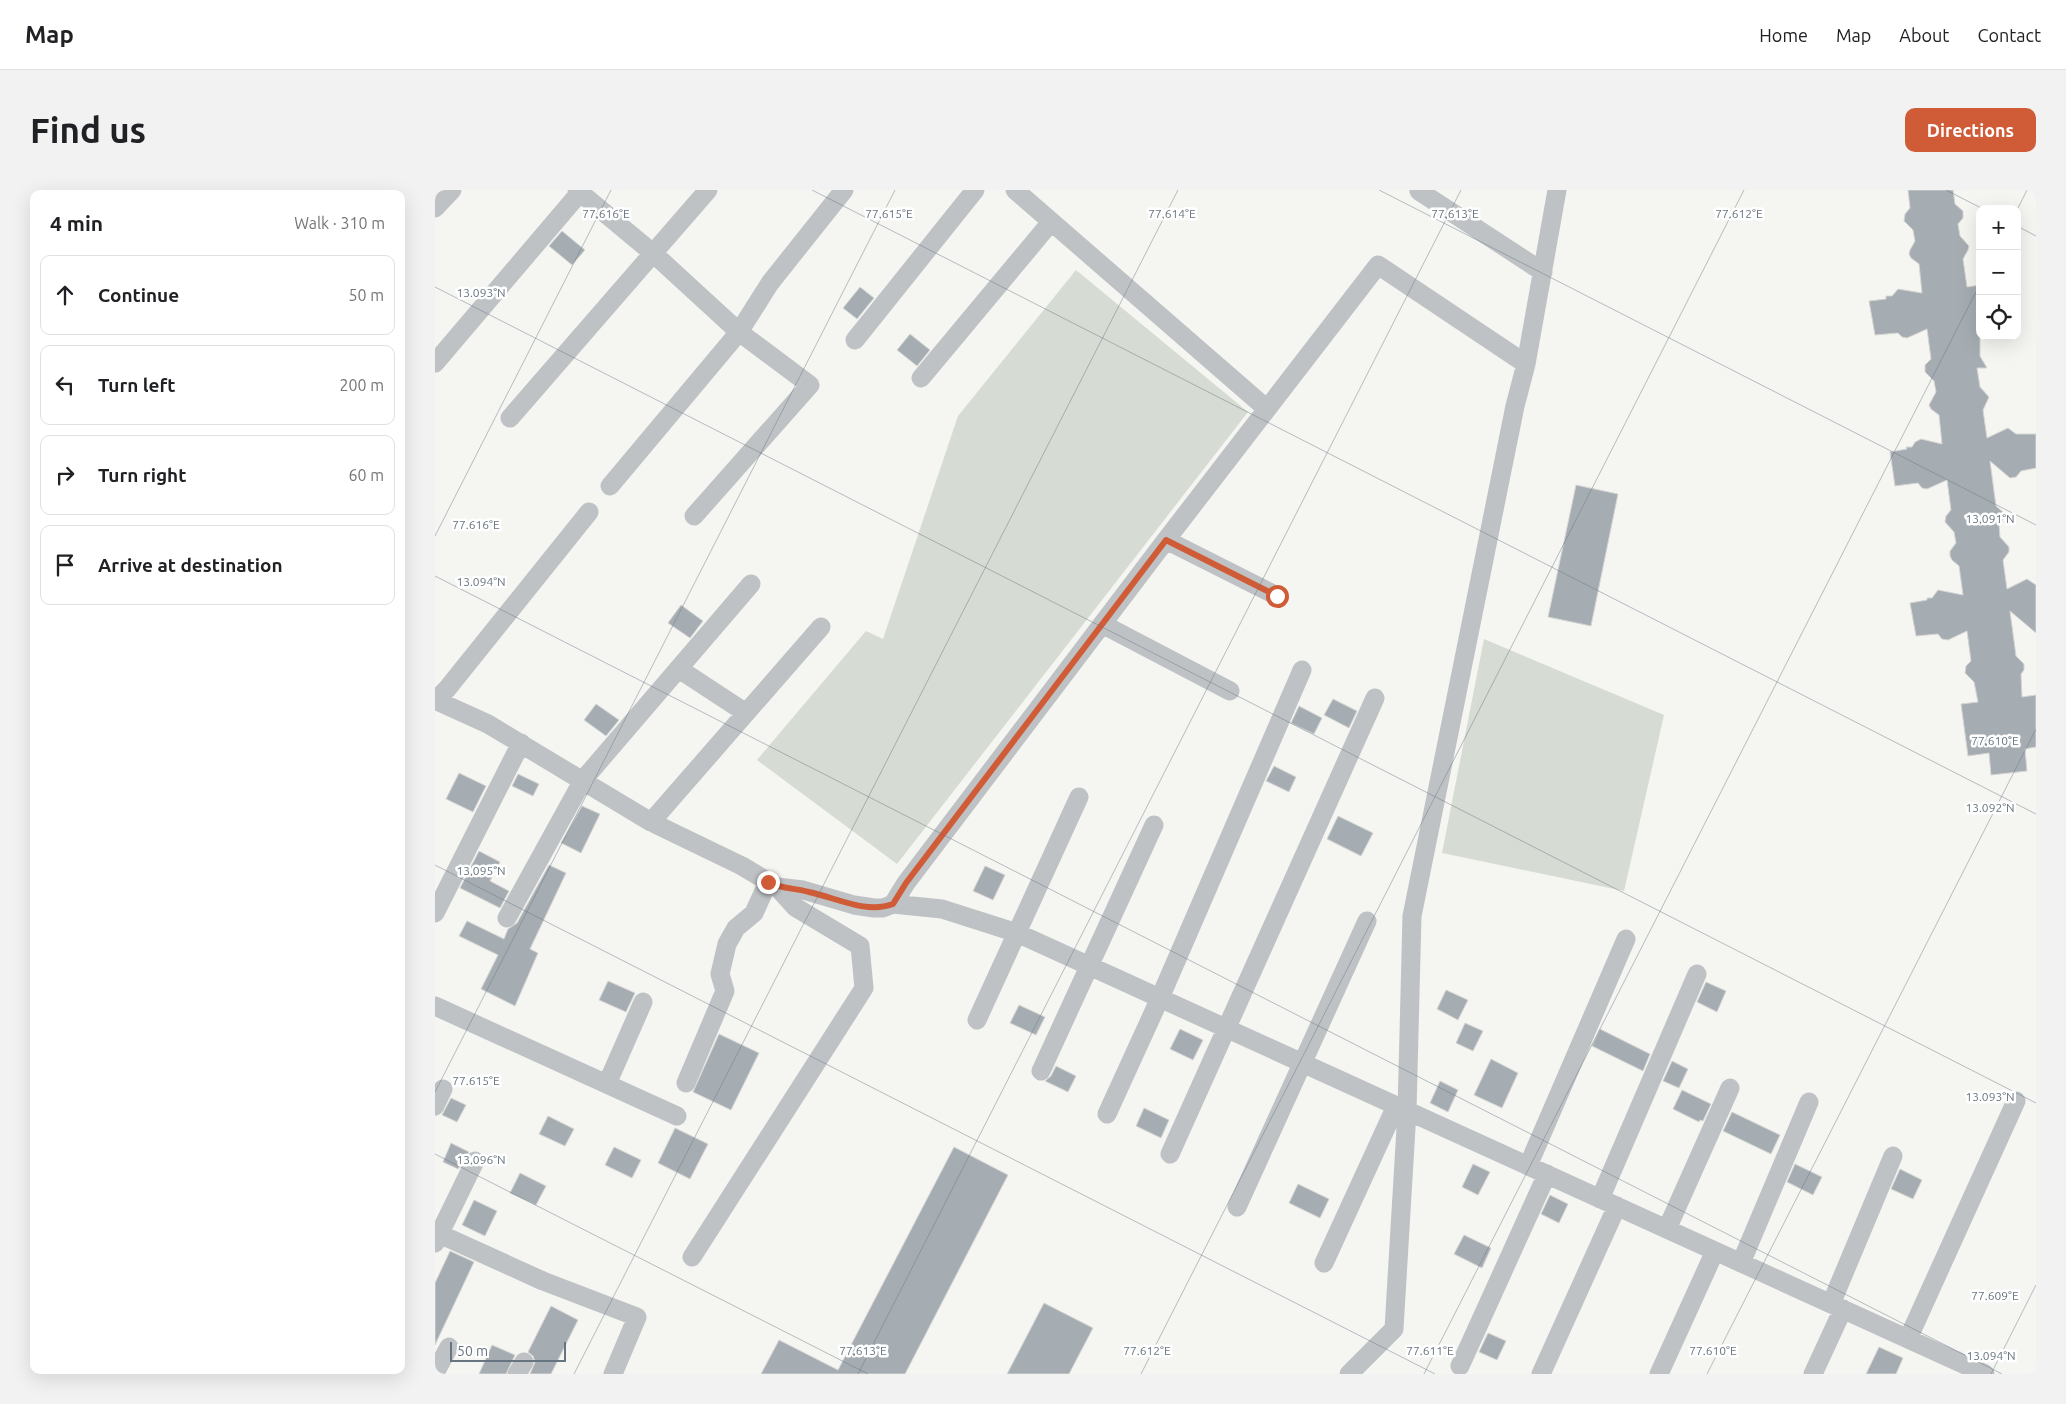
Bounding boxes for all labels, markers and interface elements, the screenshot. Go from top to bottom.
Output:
text: Map [25,21,74,48]
text: Home [1759,25,1808,45]
text: Map [1836,25,1871,45]
text: About [1899,25,1949,45]
text: Contact [1977,25,2041,45]
button: Directions [1905,108,2036,152]
text: Find us [30,110,146,150]
map controls [1976,205,2021,340]
button: + [1976,205,2021,250]
text: 77.616°E [582,207,630,220]
text: 77.615°E [865,207,913,220]
text: 77.614°E [1148,207,1196,220]
text: 77.613°E [1431,207,1479,220]
text: 77.612°E [1715,207,1763,220]
text: 4 min [50,211,103,235]
text: Walk · 310 m [294,214,385,232]
button: − [1976,250,2021,295]
icon: ahead [51,281,79,309]
text: Continue [98,284,179,306]
text: 50 m [348,286,384,304]
text: 13.093°N [456,286,506,299]
button: locate [1976,295,2021,340]
icon: left [51,371,79,399]
text: Turn left [98,374,176,396]
text: 200 m [339,376,384,394]
icon: right [51,461,79,489]
text: Turn right [98,464,186,486]
text: 60 m [348,466,384,484]
text: 13.091°N [1965,512,2015,525]
text: 77.616°E [452,518,500,531]
icon: arrive [51,551,79,579]
text: Arrive at destination [98,554,283,576]
text: 13.094°N [456,575,506,588]
route start [1266,585,1289,608]
text: 77.610°E [1971,734,2019,747]
text: 13.092°N [1965,801,2015,814]
text: 13.095°N [456,864,506,877]
route end [757,871,780,894]
text: 77.615°E [452,1074,500,1087]
text: 13.093°N [1965,1090,2015,1103]
text: 13.096°N [456,1153,506,1166]
text: 77.609°E [1971,1289,2019,1302]
scale bar [450,1339,566,1362]
text: 50 m [457,1343,488,1359]
text: 77.613°E [839,1344,887,1357]
text: 77.612°E [1123,1344,1171,1357]
text: 77.611°E [1406,1344,1454,1357]
text: 77.610°E [1689,1344,1737,1357]
text: 13.094°N [1966,1349,2016,1362]

